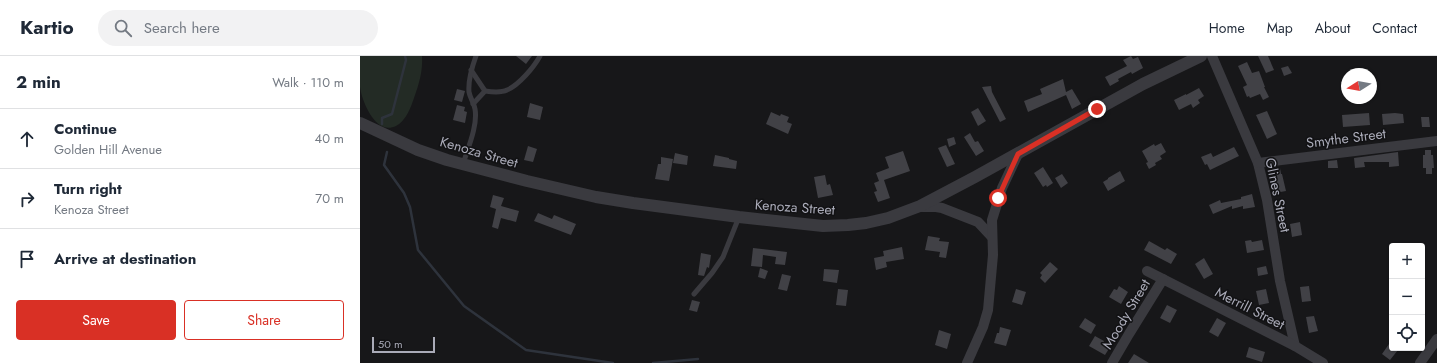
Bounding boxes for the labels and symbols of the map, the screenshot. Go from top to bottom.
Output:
north arrow [1341,68,1377,104]
route end [1088,100,1106,118]
street label: Smythe Street [1305,123,1388,153]
street label: Kenoza Street [438,131,521,173]
street label: Glines Street [1260,156,1296,235]
route start [989,189,1007,207]
street label: Kenoza Street [754,194,836,220]
street label: Moody Street [1097,275,1155,353]
street label: Merrill Street [1212,282,1289,334]
scale bar [372,335,435,354]

